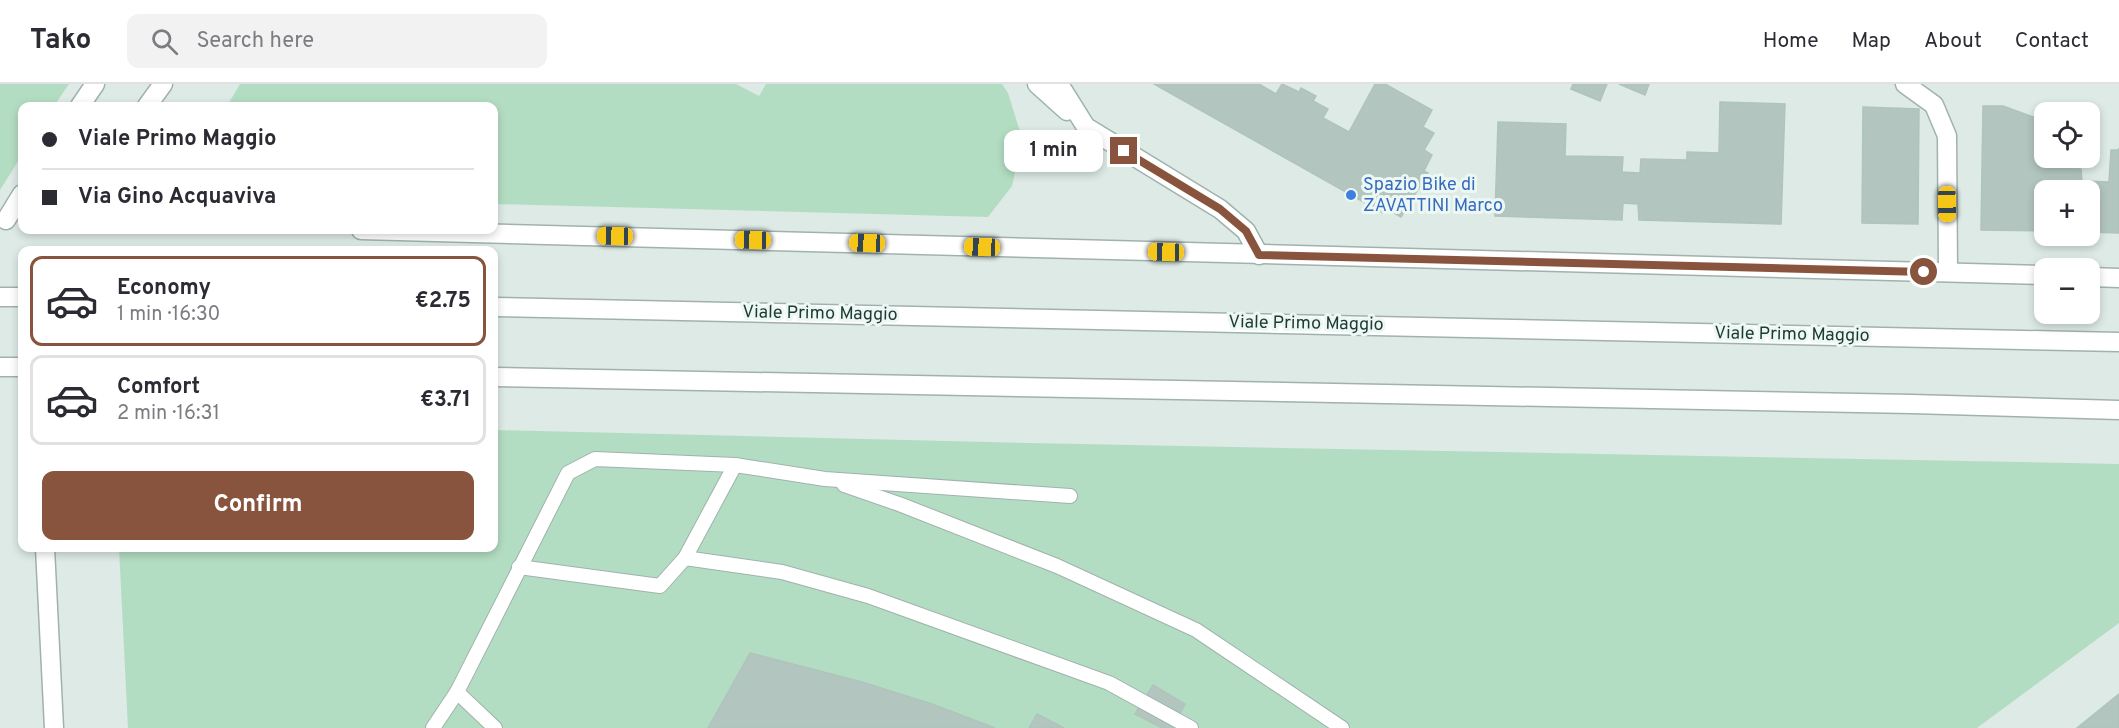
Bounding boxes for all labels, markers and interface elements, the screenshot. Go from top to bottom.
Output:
search box [127,14,547,68]
text: Tako [30,23,91,59]
icon: search [148,25,181,58]
text: Search here [196,28,314,55]
text: Home [1763,28,1819,55]
text: Map [1852,28,1891,55]
text: About [1924,28,1982,55]
text: Contact [2015,28,2089,55]
map controls [2034,102,2100,324]
button: locate [2034,102,2100,168]
text: Viale Primo Maggio [78,126,276,153]
callout: 1 min [1004,130,1103,172]
route end [1110,137,1137,164]
text: 1 min [1029,138,1078,164]
place label: Spazio Bike di ZAVATTINI Marco [1363,174,1503,218]
button: + [2034,180,2100,246]
text: Via Gino Acquaviva [78,184,276,211]
car [1938,186,1956,222]
marker: Spazio Bike di ZAVATTINI Marco [1344,188,1358,202]
car [597,227,633,245]
car [735,231,771,249]
car [849,233,885,253]
car [964,237,1000,257]
car [1148,243,1184,261]
route start [1910,258,1937,285]
button: − [2034,258,2100,324]
icon: car [45,274,99,328]
text: Economy [117,275,211,302]
text: €2.75 [415,288,471,315]
street label: Viale Primo Maggio [742,301,898,327]
text: 1 min · 16:30 [117,302,220,328]
street label: Viale Primo Maggio [1228,311,1384,337]
street label: Viale Primo Maggio [1714,322,1870,348]
icon: car [45,373,99,427]
text: Comfort [117,374,200,401]
text: €3.71 [420,387,471,414]
text: 2 min · 16:31 [117,401,220,427]
button: Confirm [42,471,474,540]

